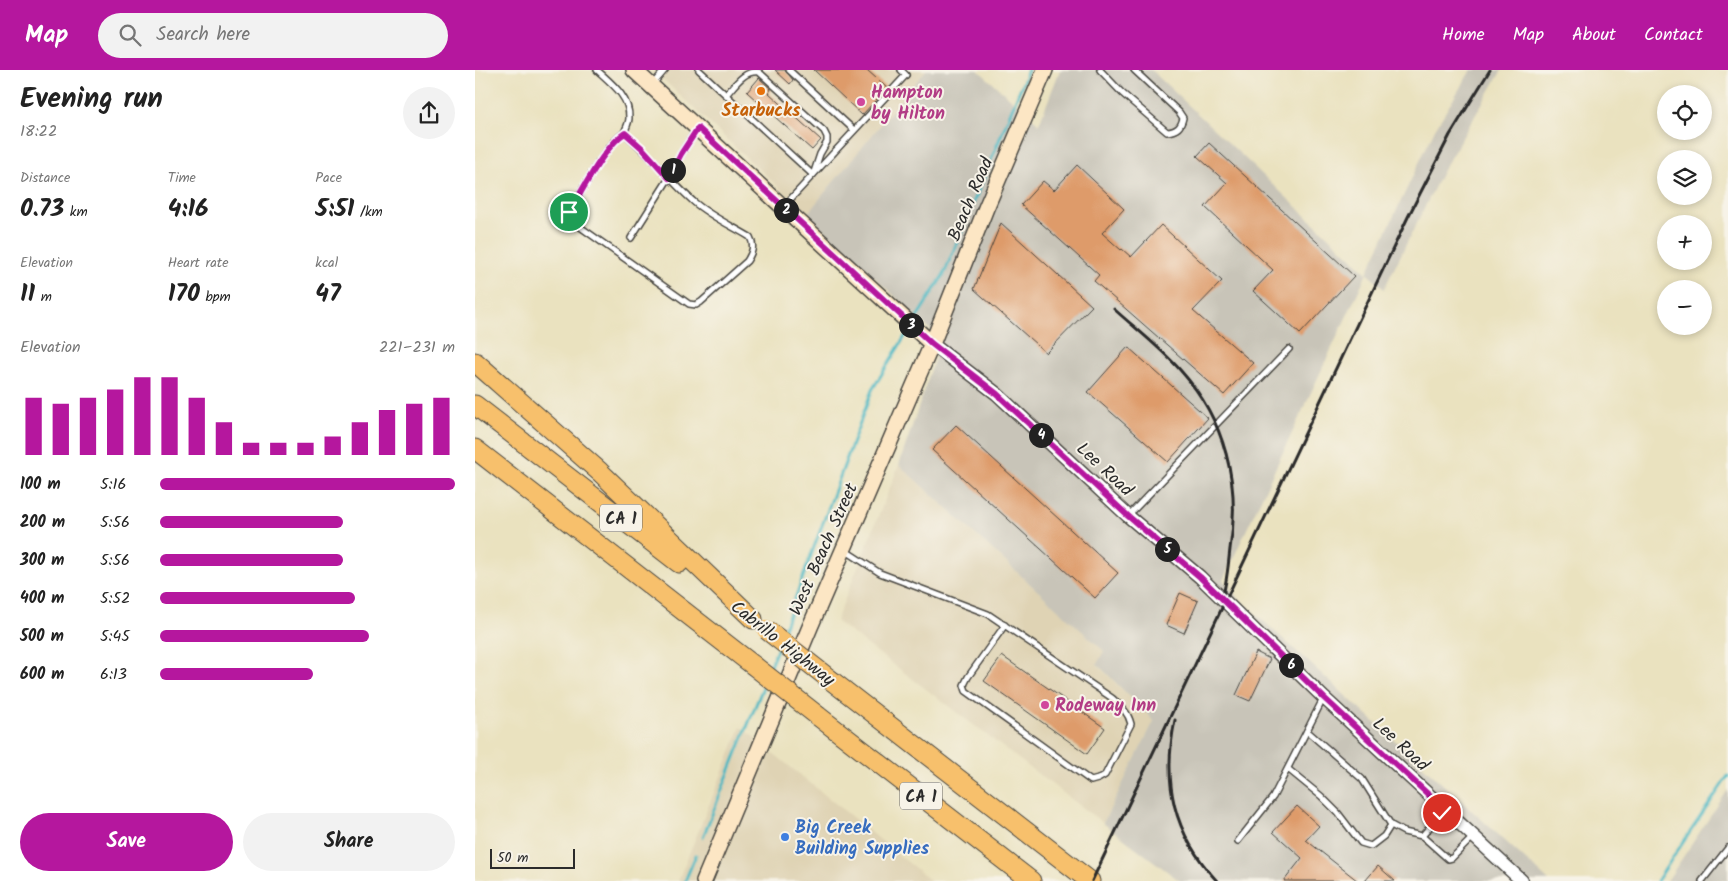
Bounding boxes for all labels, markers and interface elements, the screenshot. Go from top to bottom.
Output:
search box [98,13,448,58]
text: Map [25,16,68,55]
text: Search here [156,20,250,50]
icon: search [116,21,144,49]
text: Home [1442,21,1485,50]
text: Map [1513,21,1544,50]
text: About [1572,21,1616,50]
text: Contact [1644,21,1703,50]
text: Evening run [20,77,163,122]
place label: Hampton by Hilton [871,79,945,129]
marker: Starbucks [755,85,767,97]
map controls [1657,85,1712,335]
button: locate [1657,85,1712,140]
button: share [403,87,455,139]
marker: Hampton by Hilton [855,96,867,108]
place label: Starbucks [722,97,801,126]
text: 18:22 [20,119,57,144]
button: layers [1657,150,1712,205]
street label: Beach Road [941,152,1003,246]
pin: 1 [661,158,685,182]
text: 1 [671,159,676,181]
text: Distance [20,167,70,189]
text: Time [168,167,196,189]
text: Pace [315,167,342,189]
text: 0.73 [20,189,64,229]
text: 4:16 [168,189,209,229]
text: 5:51 [315,189,354,229]
pin [548,191,590,233]
icon: arrive [555,198,583,226]
pin: 2 [773,198,799,222]
text: 2 [782,199,791,221]
text: km [64,201,88,223]
text: /km [354,201,383,223]
button: + [1657,215,1712,270]
text: Elevation [20,252,73,274]
text: Heart rate [168,252,229,274]
text: kcal [315,252,338,274]
text: 11 [20,274,35,314]
text: 170 [168,274,200,314]
text: 47 [315,274,341,314]
button: − [1657,280,1712,335]
text: m [35,286,52,308]
text: bpm [200,286,231,308]
pin: 3 [899,312,923,338]
text: 3 [908,314,915,336]
text: Elevation [20,335,81,360]
text: 221–231 m [379,335,455,360]
pin: 4 [1029,422,1053,448]
text: 4 [1038,424,1045,446]
street label: Lee Road [1069,436,1140,505]
text: 100 m [20,472,61,497]
text: 5:16 [100,472,126,497]
street label: West Beach Street [782,478,867,621]
road number: CA 1 [600,504,642,532]
text: 200 m [20,510,65,535]
text: 5:56 [100,510,130,535]
pin: 5 [1155,536,1179,562]
text: 5 [1164,538,1171,560]
text: 300 m [20,548,64,573]
text: 5:56 [100,548,130,573]
text: 400 m [20,586,64,611]
text: 5:52 [100,586,130,611]
street label: Cabrillo Highway [723,594,841,695]
text: 500 m [20,624,64,649]
text: 5:45 [100,624,130,649]
pin: 6 [1279,652,1303,678]
text: 6 [1288,654,1295,676]
text: 600 m [20,662,64,687]
text: 6:13 [100,662,127,687]
place label: Rodeway Inn [1055,692,1156,721]
marker: Rodeway Inn [1039,699,1051,711]
street label: Lee Road [1365,711,1436,780]
road number: CA 1 [900,782,942,809]
pin [1421,792,1463,834]
icon: check [1428,799,1456,827]
button: Save [20,813,233,871]
button: Share [243,813,455,871]
place label: Big Creek Building Supplies [795,814,930,864]
marker: Big Creek Building Supplies [779,831,791,843]
scale bar [490,846,575,869]
text: 50 m [497,847,528,869]

